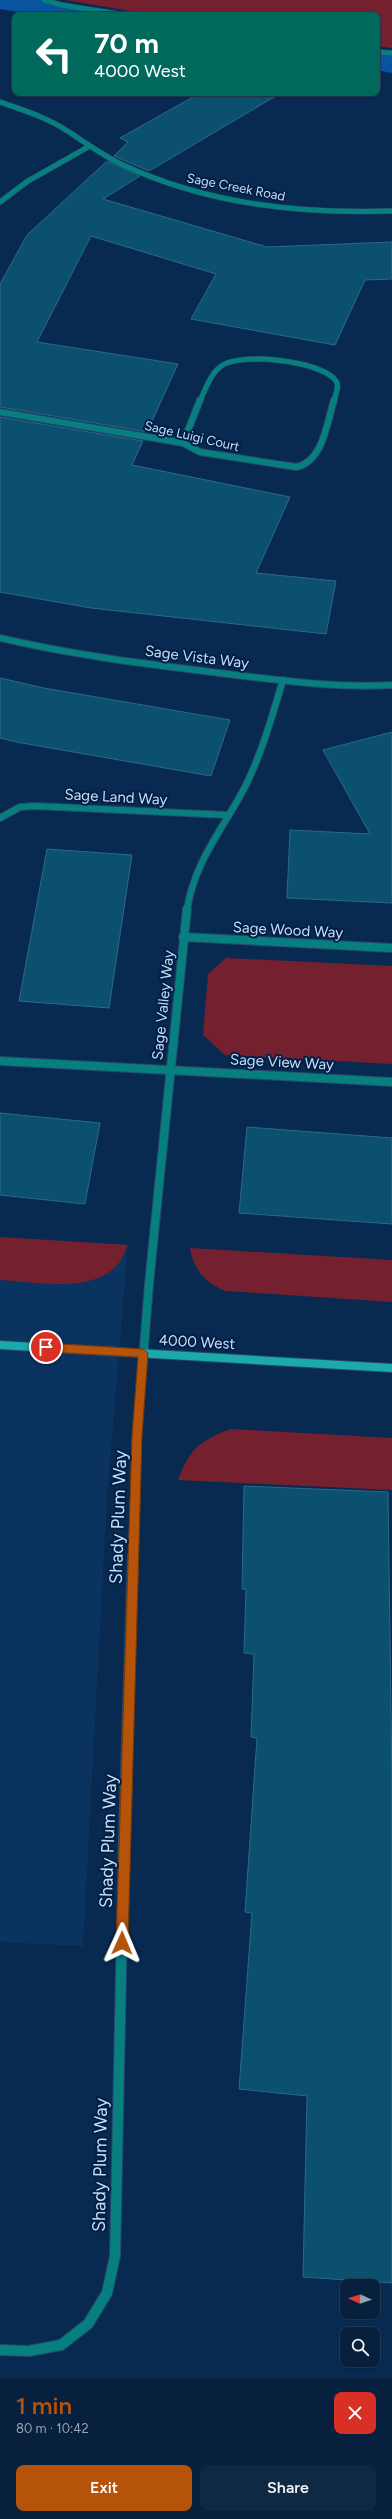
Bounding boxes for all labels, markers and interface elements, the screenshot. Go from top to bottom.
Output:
text: 70 m [94,26,159,60]
icon: left [28,28,80,80]
text: 4000 West [94,60,186,82]
street label: Sage Creek Road [186,170,286,204]
street label: Sage Luigi Court [143,418,241,454]
street label: Sage Vista Way [144,642,250,672]
street label: Sage Land Way [64,785,168,809]
street label: Sage Wood Way [232,918,344,942]
street label: Sage Valley Way [148,949,178,1061]
street label: Sage View Way [230,1050,335,1074]
pin [29,1330,63,1364]
street label: 4000 West [158,1331,236,1353]
icon: arrive [35,1336,57,1358]
street label: Shady Plum Way [105,1449,131,1584]
street label: Shady Plum Way [95,1773,121,1908]
position arrow [101,1922,143,1964]
street label: Shady Plum Way [88,2097,112,2232]
north arrow [340,2279,380,2319]
map controls [340,2279,380,2367]
button: search [340,2327,380,2367]
text: 1 min [16,2391,72,2420]
button: close [334,2392,376,2434]
text: 80 m · 10:42 [16,2421,89,2436]
button: Exit [16,2465,192,2511]
button: Share [200,2465,376,2511]

